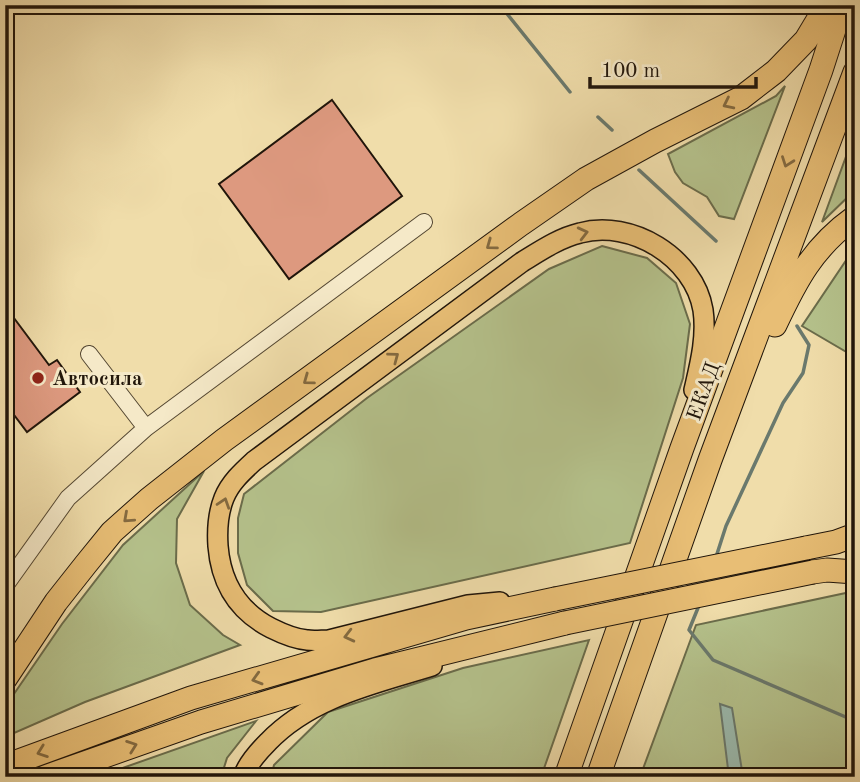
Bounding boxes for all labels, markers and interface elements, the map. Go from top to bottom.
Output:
scale bar [590,46,757,90]
text: 100 m [601,61,660,82]
one-way arrow [723,96,735,110]
one-way arrow [781,156,795,168]
one-way arrow [577,227,589,241]
one-way arrow [487,237,499,250]
one-way arrow [386,353,399,365]
street label: ЕКАД [684,359,725,424]
place label: Автосила [52,369,143,390]
marker: Автосила [30,370,46,386]
one-way arrow [303,372,316,384]
one-way arrow [216,498,230,510]
one-way arrow [123,510,136,523]
one-way arrow [343,627,355,642]
one-way arrow [251,670,263,685]
one-way arrow [126,740,138,754]
one-way arrow [36,744,48,758]

